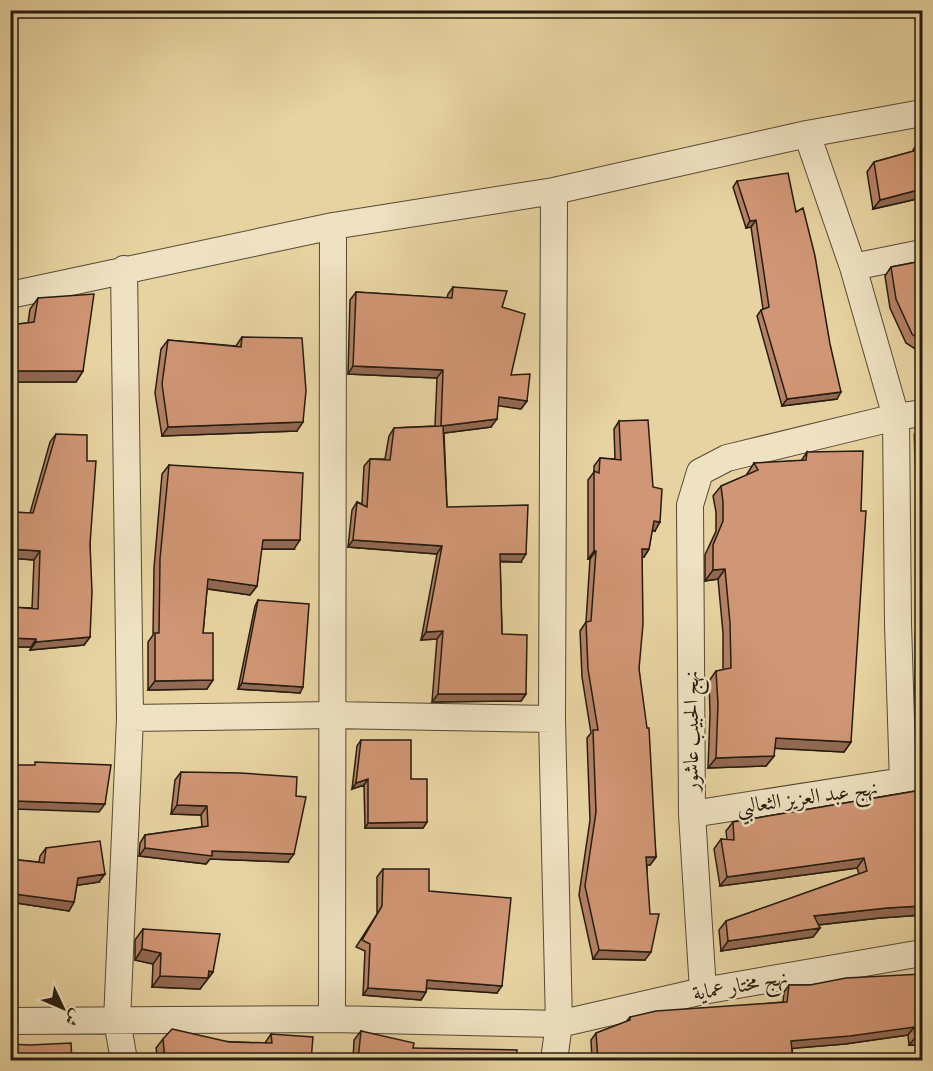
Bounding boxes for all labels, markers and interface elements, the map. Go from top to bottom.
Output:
street label: نهج الحبيب عاشور [678,671,710,793]
street label: نهج عبد العزيز الثعالبي [735,774,880,827]
street label: نهج مختار عماية [690,964,791,1012]
north arrow [33,978,93,1038]
text: ش [60,1005,86,1030]

